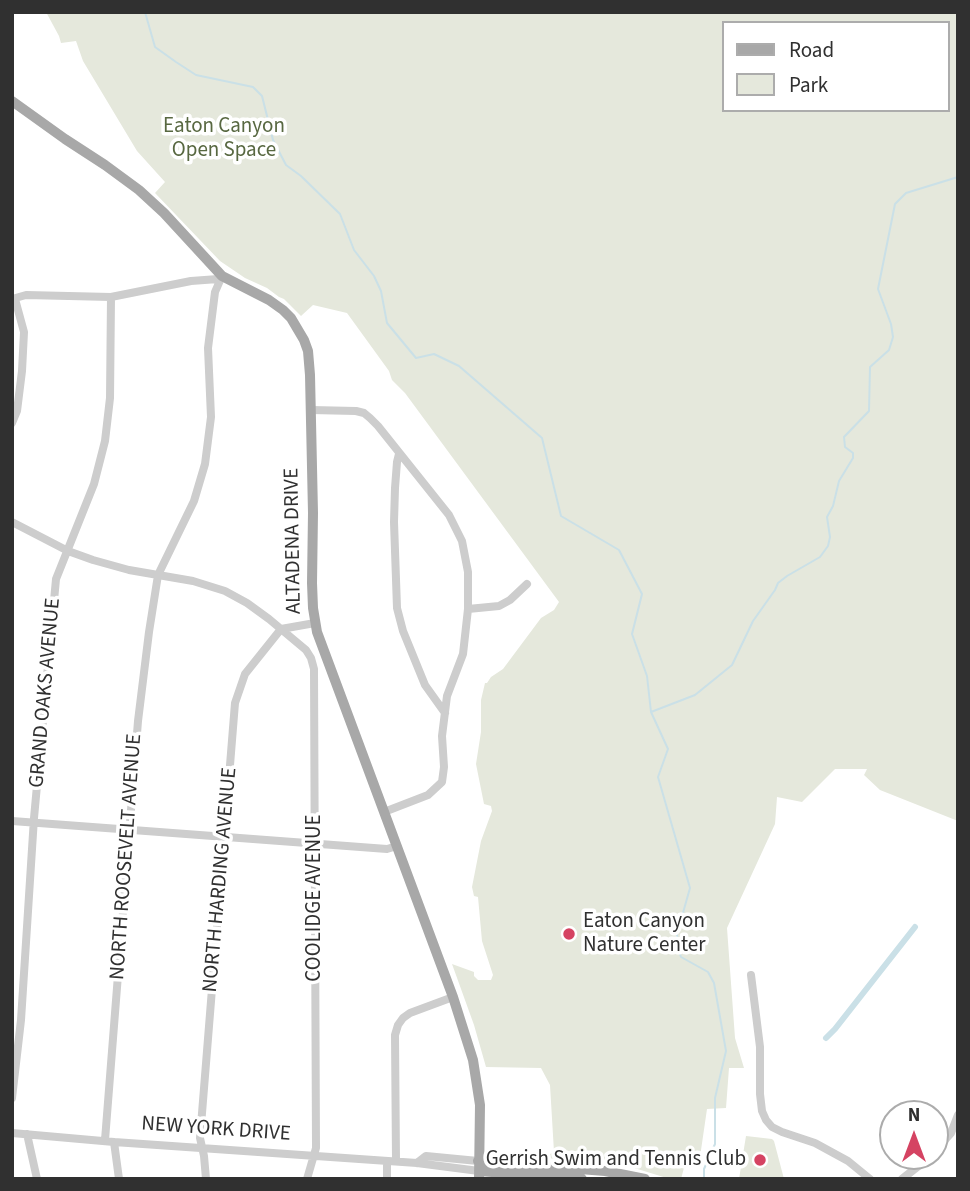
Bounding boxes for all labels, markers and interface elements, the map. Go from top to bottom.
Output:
legend [722,21,949,112]
text: Road [789,35,834,65]
text: Park [789,70,828,100]
park label: Eaton Canyon Open Space [163,114,285,164]
street label: ALTADENA DRIVE [280,468,308,614]
street label: GRAND OAKS AVENUE [25,597,67,789]
street label: NORTH ROOSEVELT AVENUE [106,733,148,981]
street label: NORTH HARDING AVENUE [199,766,243,994]
street label: COOLIDGE AVENUE [302,814,328,982]
place label: Eaton Canyon Nature Center [583,909,706,959]
marker: Eaton Canyon Nature Center [561,926,577,942]
north arrow [879,1100,949,1170]
text: N [908,1102,920,1129]
street label: NEW YORK DRIVE [141,1112,291,1148]
place label: Gerrish Swim and Tennis Club [486,1147,746,1173]
marker: Gerrish Swim and Tennis Club [752,1152,768,1168]

